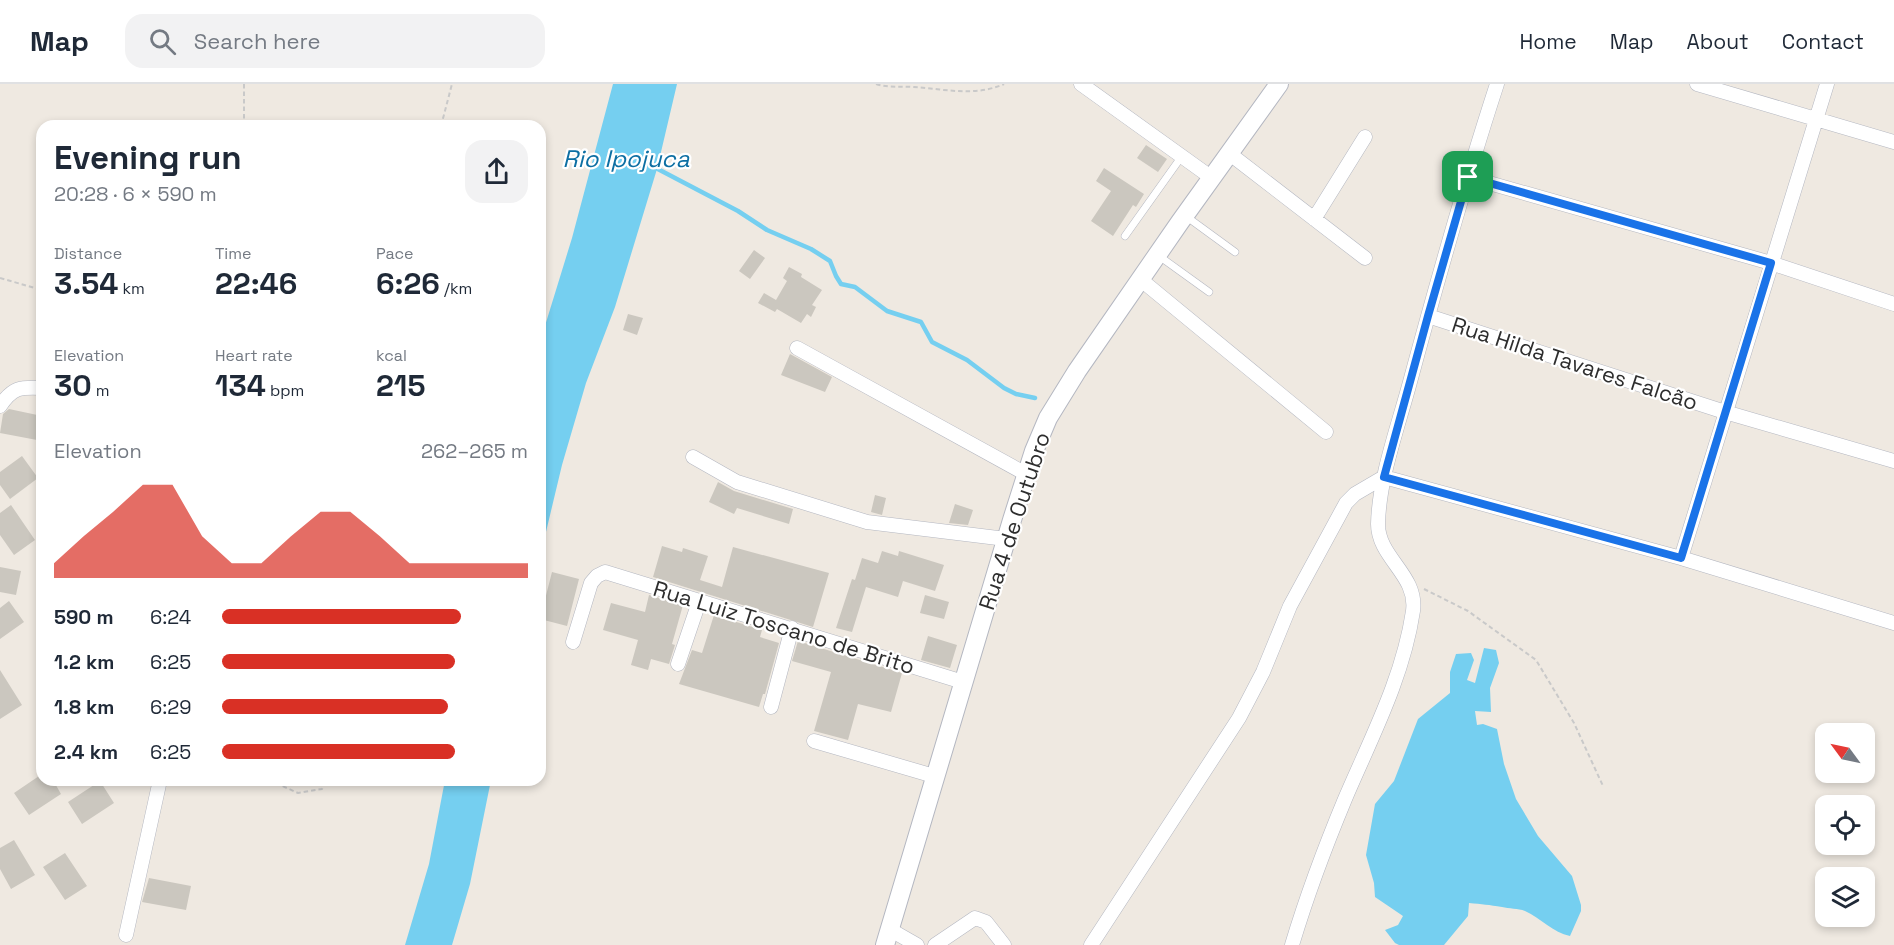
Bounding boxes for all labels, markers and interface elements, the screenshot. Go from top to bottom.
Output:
search box [125,14,545,68]
text: Map [30,23,89,59]
icon: search [146,25,179,58]
text: Search here [194,27,321,55]
text: Home [1519,28,1577,55]
text: Map [1610,28,1654,55]
text: About [1687,28,1749,55]
text: Contact [1782,28,1864,55]
text: Evening run [54,137,242,179]
button: share [465,140,528,203]
water label: Rio Ipojuca [563,143,690,174]
pin [1442,151,1493,202]
icon: arrive [1451,160,1484,193]
text: 20:28 · 6 × 590 m [54,181,217,207]
text: Distance [54,243,122,264]
text: Time [215,243,251,264]
text: Pace [376,243,413,264]
text: 3.54 [54,264,118,303]
text: 22:46 [215,264,297,303]
text: 6:26 [376,264,440,303]
text: km [118,278,145,299]
text: /km [440,278,472,299]
street label: Rua Hilda Tavares Falcão [1448,310,1702,416]
text: Elevation [54,345,124,366]
text: Heart rate [215,345,293,366]
text: kcal [376,345,407,366]
text: 30 [54,366,92,405]
text: 134 [215,366,266,405]
text: 215 [376,366,425,405]
text: m [92,380,110,401]
text: bpm [266,380,304,401]
street label: Rua 4 de Outubro [972,429,1056,613]
text: Elevation [54,438,142,464]
text: 262–265 m [421,438,528,464]
street label: Rua Luiz Toscano de Brito [650,574,918,680]
text: 590 m [54,604,113,630]
text: 6:24 [150,604,191,630]
text: 1.2 km [54,649,114,675]
text: 6:25 [150,649,191,675]
text: 1.8 km [54,694,114,720]
text: 6:29 [150,694,192,720]
north arrow [1815,723,1875,783]
map controls [1815,723,1875,927]
text: 2.4 km [54,739,118,765]
text: 6:25 [150,739,191,765]
button: locate [1815,795,1875,855]
button: layers [1815,867,1875,927]

